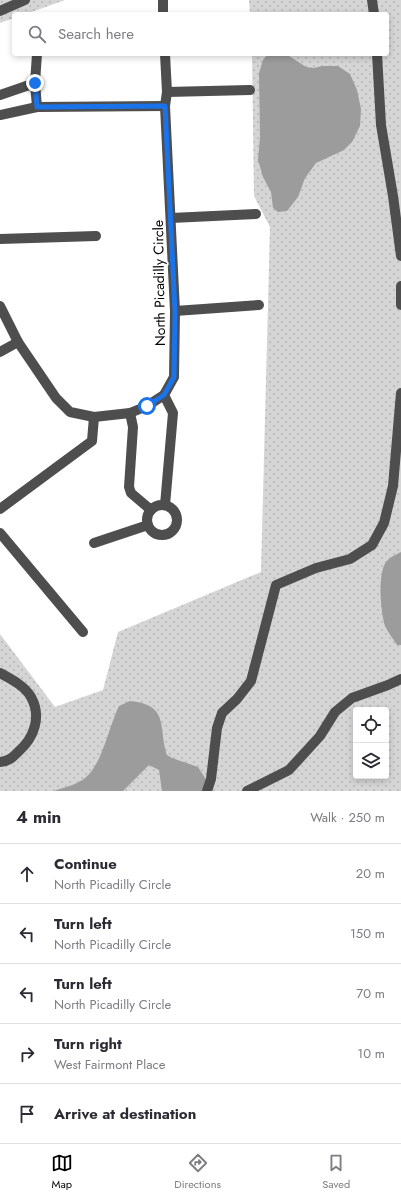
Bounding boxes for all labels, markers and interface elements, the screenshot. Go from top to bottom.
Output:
search box [12,12,389,56]
icon: search [26,23,48,45]
text: Search here [58,23,134,45]
route end [26,74,44,92]
street label: North Picadilly Circle [148,220,170,346]
route start [138,397,156,415]
map controls [353,707,389,779]
button: locate [353,707,389,743]
button: layers [353,743,389,779]
text: 4 min [16,805,61,829]
text: Walk · 250 m [310,808,385,827]
text: Continue [54,853,117,875]
icon: ahead [16,863,38,885]
text: 20 m [356,864,385,883]
text: North Picadilly Circle [54,875,171,894]
text: Turn left [54,913,112,935]
icon: left [16,923,38,945]
text: 150 m [350,924,385,943]
text: North Picadilly Circle [54,935,171,954]
text: Turn left [54,973,112,995]
icon: left [16,983,38,1005]
text: 70 m [356,984,385,1003]
text: North Picadilly Circle [54,995,171,1014]
text: Turn right [54,1033,122,1055]
icon: right [16,1043,38,1065]
text: 10 m [357,1044,385,1063]
text: West Fairmont Place [54,1055,165,1074]
icon: arrive [16,1103,38,1125]
text: Arrive at destination [54,1103,196,1125]
tab: Map [51,1152,73,1192]
tab: Directions [174,1152,221,1192]
tab: Saved [322,1152,350,1192]

